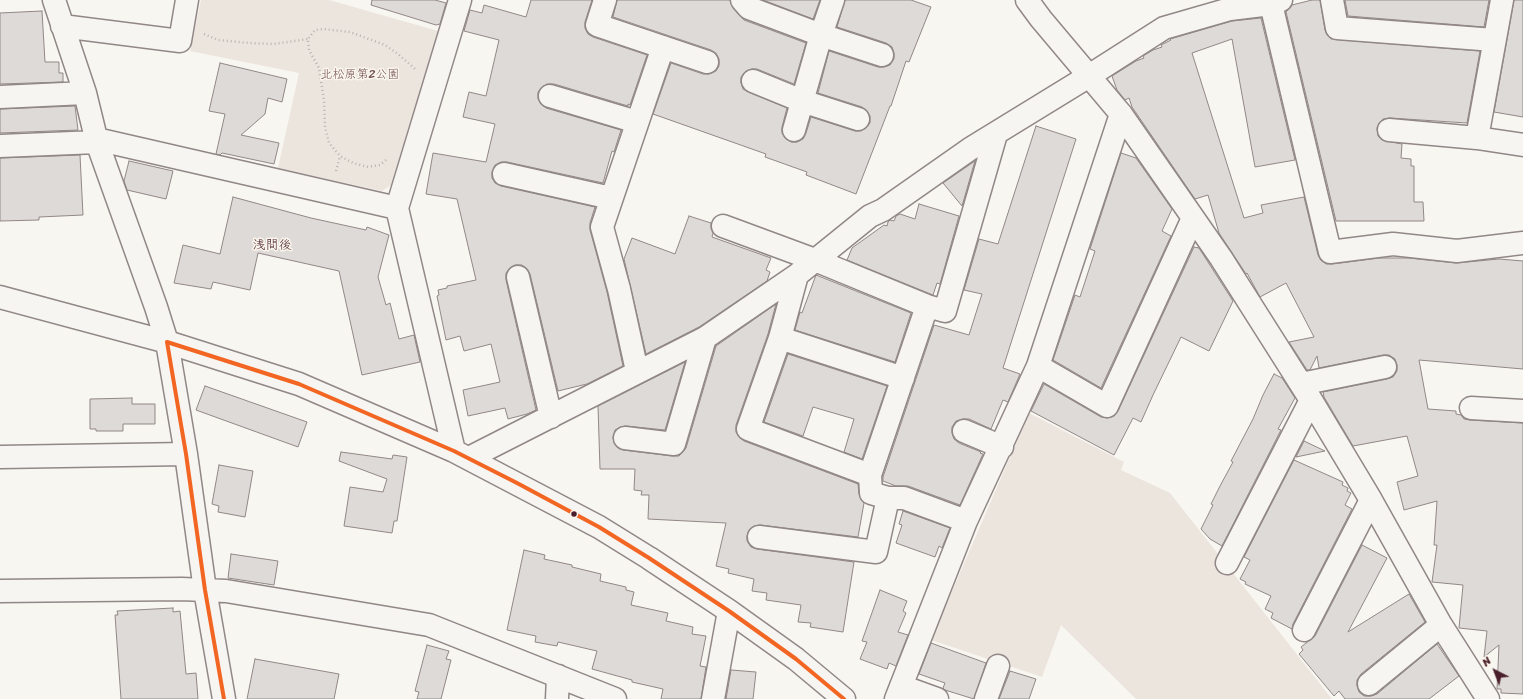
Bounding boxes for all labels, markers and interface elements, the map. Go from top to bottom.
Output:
park label: 北松原第2公園 [321,68,399,82]
district label: 浅間後 [253,238,291,254]
unlabelled marker [569,509,579,519]
north arrow [1475,651,1515,691]
text: N [1477,652,1496,671]

